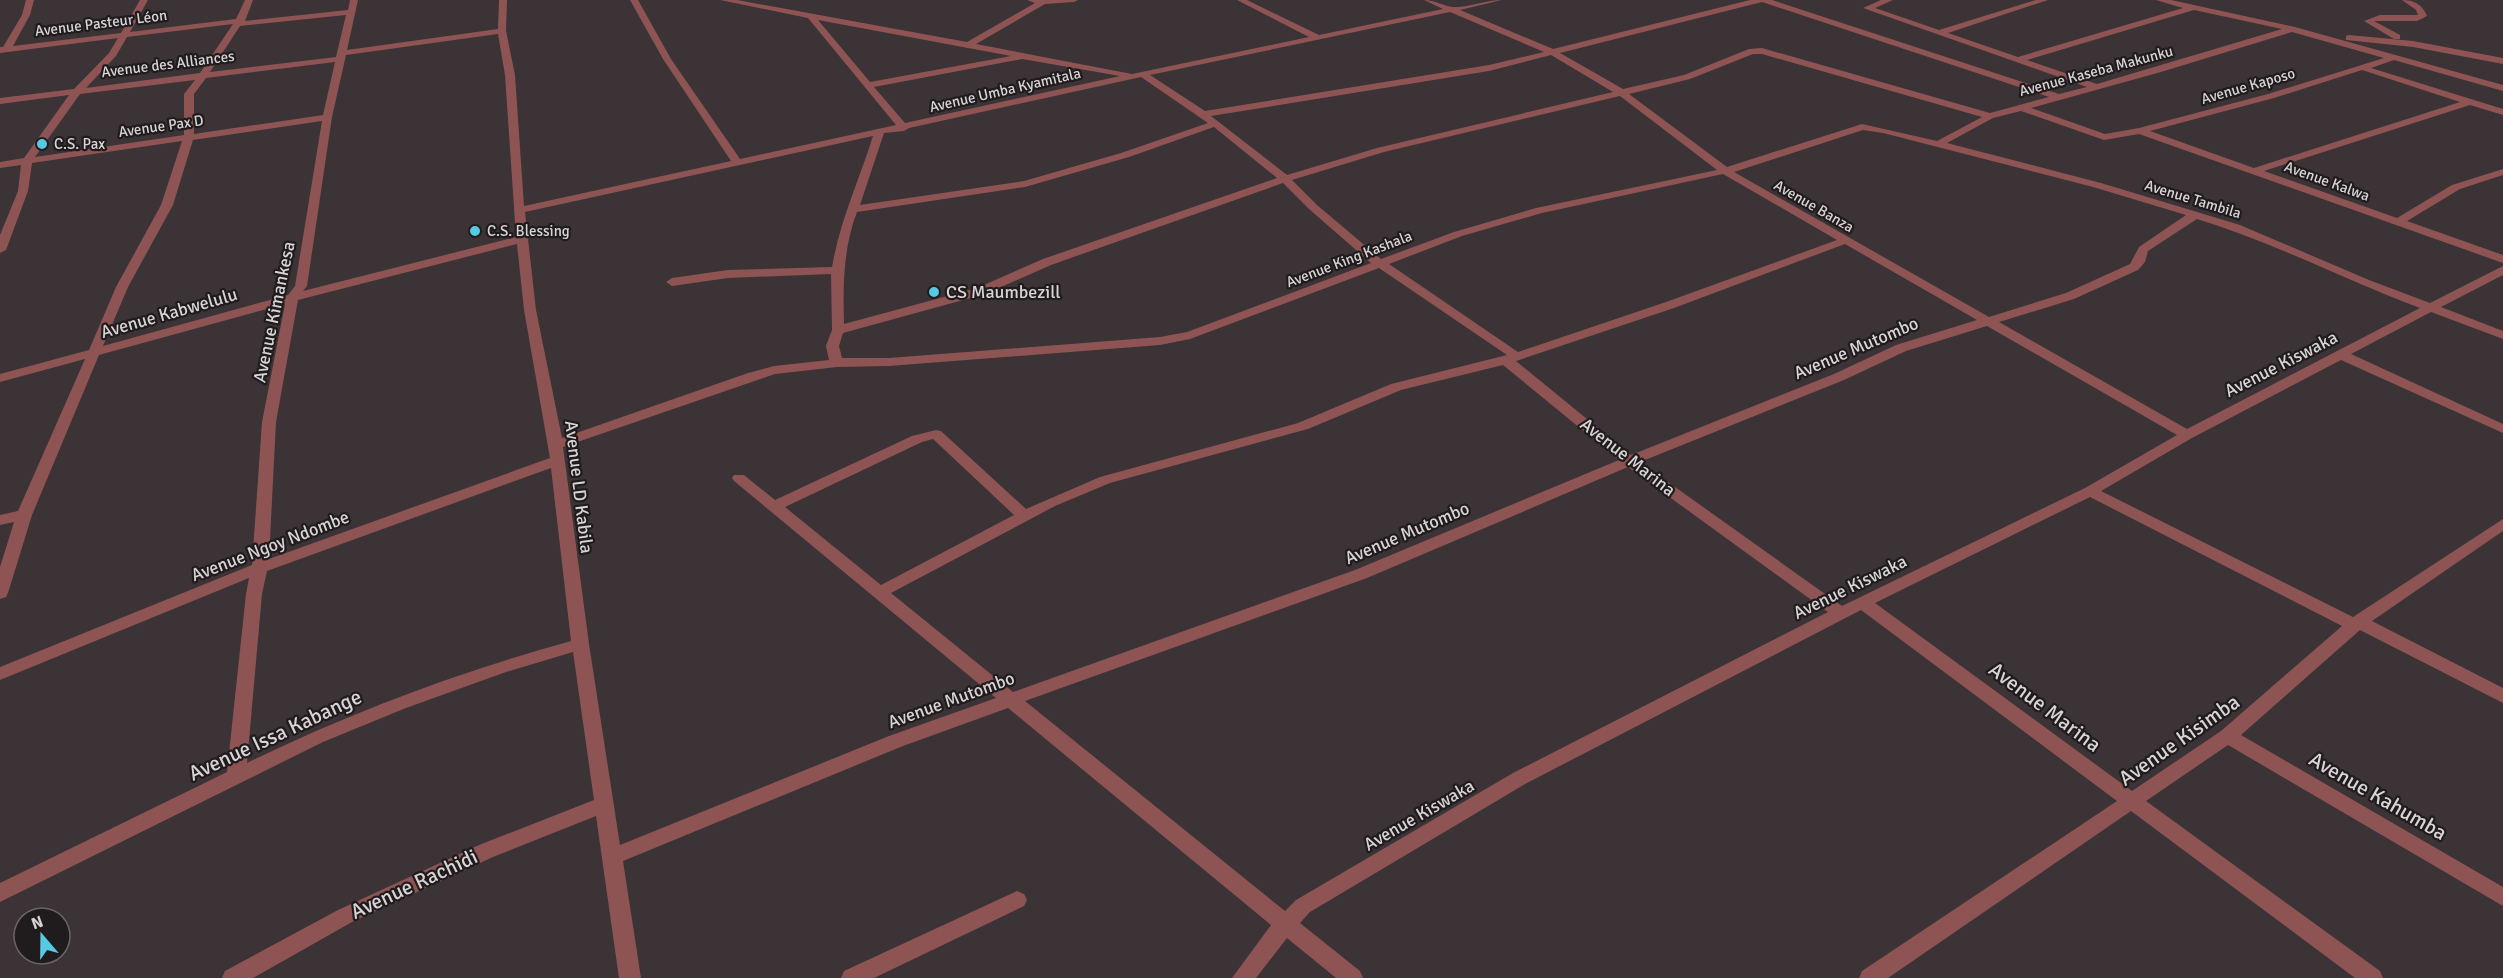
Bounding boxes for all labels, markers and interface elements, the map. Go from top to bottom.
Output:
street label: Avenue Pasteur Léon [34,6,168,40]
street label: Avenue Kaseba Makunku [2017,42,2175,100]
street label: Avenue des Alliances [100,47,236,81]
street label: Avenue Umba Kyamitala [927,64,1083,116]
street label: Avenue Kaposo [2199,64,2297,108]
street label: Avenue Pax D [117,111,205,141]
place label: C.S. Pax [54,135,105,153]
marker: C.S. Pax [35,137,49,151]
street label: Avenue Kalwa [2282,157,2372,205]
street label: Avenue Banza [1771,176,1857,236]
street label: Avenue Tambila [2143,176,2243,222]
place label: C.S. Blessing [487,222,570,240]
marker: C.S. Blessing [468,224,482,238]
street label: Avenue King Kashala [1283,227,1415,291]
street label: Avenue Kimankesa [248,239,300,385]
place label: CS Maumbezill [946,281,1061,303]
street label: Avenue Kabwelulu [98,283,240,343]
marker: CS Maumbezill [927,285,941,299]
street label: Avenue Mutombo [1790,312,1922,384]
street label: Avenue Kiswaka [2221,326,2341,402]
street label: Avenue Marina [1576,413,1680,501]
street label: Avenue LD Kabila [560,419,598,555]
street label: Avenue Mutombo [1341,497,1473,569]
street label: Avenue Ngoy Ndombe [188,506,352,586]
street label: Avenue Kiswaka [1790,550,1910,624]
street label: Avenue Marina [1984,656,2106,758]
street label: Avenue Mutombo [885,667,1017,733]
street label: Avenue Issa Kabange [184,683,366,787]
street label: Avenue Kisimba [2113,689,2245,791]
street label: Avenue Kahumba [2304,746,2452,846]
street label: Avenue Kiswaka [1360,775,1478,855]
street label: Avenue Rachidi [346,843,482,925]
north arrow [12,906,72,966]
text: N [29,912,46,934]

